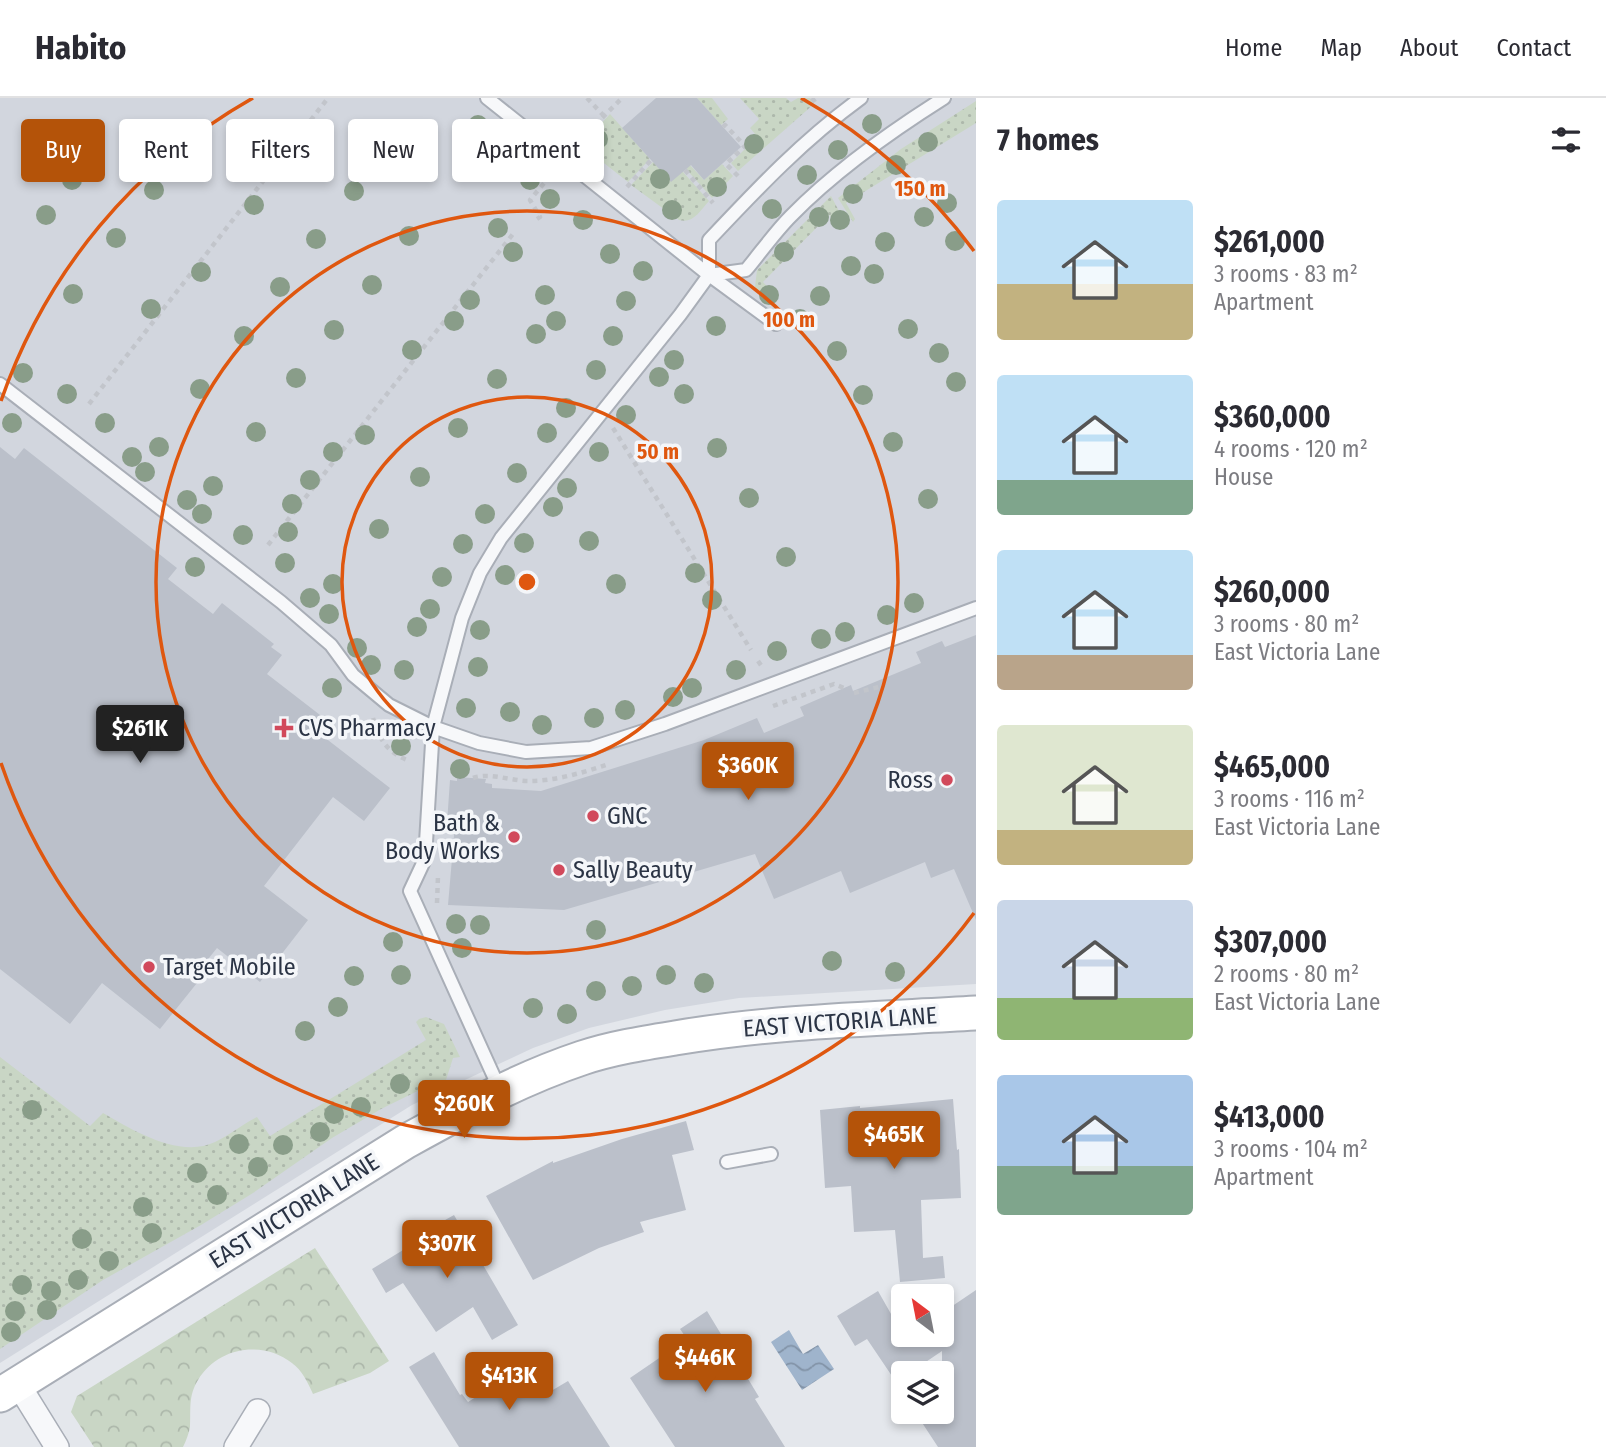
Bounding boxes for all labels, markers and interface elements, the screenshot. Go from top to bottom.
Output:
text: Habito [35,28,126,68]
text: Home [1225,34,1282,62]
text: Map [1320,34,1362,62]
text: About [1400,34,1458,62]
text: Contact [1496,34,1571,62]
chip: Buy [21,119,105,182]
chip: Rent [119,119,212,182]
chip: Filters [226,119,334,182]
chip: New [348,119,438,182]
chip: Apartment [452,119,604,182]
icon: filters [1547,121,1585,159]
text: 7 homes [997,122,1099,158]
text: 150 m [894,176,946,202]
text: $261,000 [1214,224,1325,260]
icon: home [1053,228,1137,312]
text: 3 rooms · 83 m² [1214,260,1358,288]
text: Apartment [1214,288,1314,316]
text: 100 m [763,307,815,333]
text: $360,000 [1214,399,1331,435]
icon: home [1053,403,1137,487]
text: 4 rooms · 120 m² [1214,435,1368,463]
text: 50 m [637,439,679,465]
text: House [1214,463,1273,491]
centre of rings [515,570,539,594]
text: $260,000 [1214,574,1330,610]
icon: home [1053,578,1137,662]
text: 3 rooms · 80 m² [1214,610,1359,638]
text: East Victoria Lane [1214,638,1380,666]
pin: $261K [91,706,189,765]
text: $261K [112,714,168,742]
place label: CVS Pharmacy [298,714,436,742]
marker: CVS Pharmacy [276,720,292,736]
pin: $360K [699,742,797,802]
text: $465,000 [1214,749,1330,785]
text: $360K [718,751,778,779]
icon: home [1053,753,1137,837]
place label: Ross [887,766,933,794]
marker: Ross [939,772,955,788]
text: 3 rooms · 116 m² [1214,785,1365,813]
place label: GNC [607,802,648,830]
marker: GNC [585,808,601,824]
place label: Bath & Body Works [385,809,500,865]
text: East Victoria Lane [1214,813,1380,841]
marker: Bath & Body Works [506,829,522,845]
place label: Sally Beauty [573,856,693,884]
marker: Sally Beauty [551,862,567,878]
text: $307,000 [1214,924,1327,960]
icon: home [1053,928,1137,1012]
place label: Target Mobile [163,953,296,981]
marker: Target Mobile [141,959,157,975]
text: 2 rooms · 80 m² [1214,960,1359,988]
text: East Victoria Lane [1214,988,1380,1016]
street label: EAST VICTORIA LANE [742,1001,938,1043]
pin: $260K [415,1080,513,1140]
text: $260K [434,1089,494,1117]
text: $413,000 [1214,1099,1325,1135]
icon: home [1053,1103,1137,1187]
pin: $465K [845,1112,943,1171]
text: $465K [864,1120,924,1148]
text: 3 rooms · 104 m² [1214,1135,1368,1163]
street label: EAST VICTORIA LANE [204,1148,384,1274]
text: Apartment [1214,1163,1314,1191]
pin: $307K [398,1220,496,1280]
text: $307K [418,1229,476,1257]
north arrow [891,1284,954,1348]
map controls [891,1284,954,1424]
pin: $446K [656,1334,754,1394]
text: $446K [675,1343,735,1371]
pin: $413K [460,1352,558,1412]
text: $413K [481,1361,537,1389]
button: layers [891,1361,954,1424]

